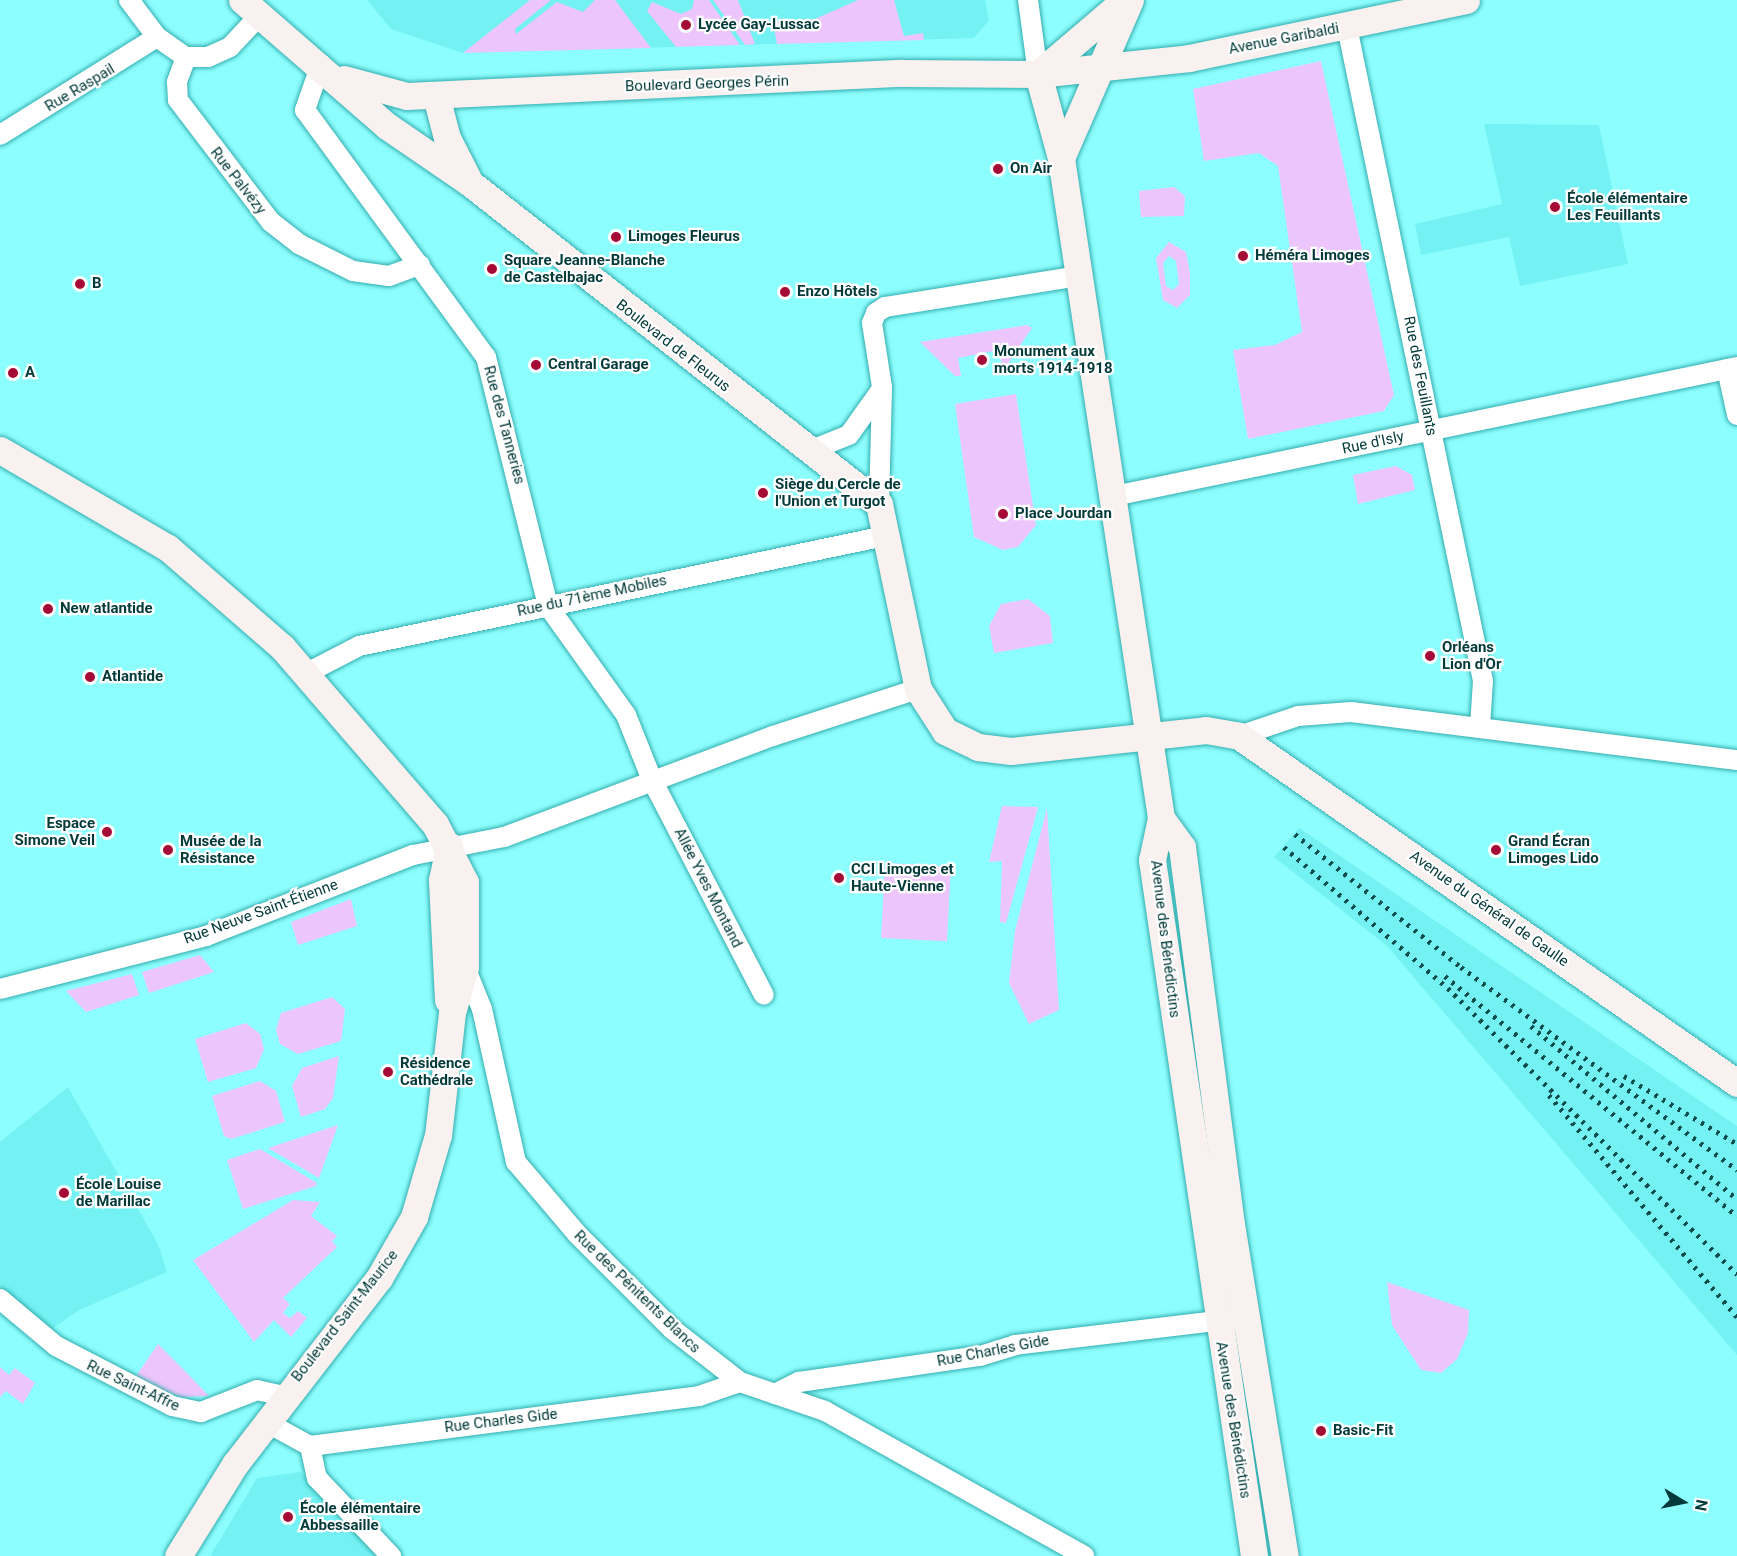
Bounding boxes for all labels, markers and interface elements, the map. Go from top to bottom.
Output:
place label: Lycée Gay-Lussac [698,16,820,34]
marker: Lycée Gay-Lussac [679,18,693,32]
street label: Avenue Garibaldi [1227,19,1341,59]
street label: Rue Raspail [42,60,118,116]
street label: Boulevard Georges Périn [625,72,789,96]
street label: Rue Palvézy [206,144,270,218]
place label: On Air [1010,160,1052,178]
marker: On Air [991,162,1005,176]
place label: École élémentaire Les Feuillants [1567,189,1688,224]
marker: École élémentaire Les Feuillants [1548,200,1562,214]
place label: Limoges Fleurus [628,228,740,246]
marker: Limoges Fleurus [609,230,623,244]
place label: Héméra Limoges [1255,247,1370,265]
marker: Héméra Limoges [1236,249,1250,263]
place label: Square Jeanne-Blanche de Castelbajac [504,251,665,286]
marker: Square Jeanne-Blanche de Castelbajac [485,262,499,276]
place label: B [92,275,102,293]
marker: B [73,277,87,291]
place label: Enzo Hôtels [797,283,877,301]
marker: Enzo Hôtels [778,285,792,299]
street label: Boulevard de Fleurus [612,296,734,396]
street label: Rue des Feuillants [1400,315,1440,437]
place label: Monument aux morts 1914-1918 [994,342,1113,377]
marker: Monument aux morts 1914-1918 [975,353,989,367]
place label: Central Garage [548,356,649,374]
marker: Central Garage [529,358,543,372]
place label: A [25,364,35,382]
street label: Rue des Tanneries [479,364,529,486]
marker: A [6,366,20,380]
street label: Rue d'Isly [1340,428,1406,458]
place label: Siège du Cercle de l'Union et Turgot [775,475,901,510]
marker: Siège du Cercle de l'Union et Turgot [756,486,770,500]
place label: Place Jourdan [1015,505,1112,523]
marker: Place Jourdan [996,507,1010,521]
street label: Rue du 71ème Mobiles [516,571,668,621]
place label: New atlantide [60,600,153,618]
marker: New atlantide [41,602,55,616]
place label: Orléans Lion d'Or [1442,638,1501,673]
marker: Orléans Lion d'Or [1423,649,1437,663]
place label: Atlantide [102,668,163,686]
marker: Atlantide [83,670,97,684]
place label: Espace Simone Veil [15,814,95,849]
marker: Espace Simone Veil [100,825,114,839]
street label: Allée Yves Montand [670,825,746,951]
place label: Musée de la Résistance [180,832,261,867]
place label: Grand Écran Limoges Lido [1508,832,1599,867]
marker: Musée de la Résistance [161,843,175,857]
marker: Grand Écran Limoges Lido [1489,843,1503,857]
street label: Avenue du Général de Gaulle [1406,847,1572,971]
street label: Avenue des Bénédictins [1146,859,1184,1019]
place label: CCI Limoges et Haute-Vienne [851,860,954,895]
marker: CCI Limoges et Haute-Vienne [832,871,846,885]
street label: Rue Neuve Saint-Étienne [182,876,340,948]
place label: Résidence Cathédrale [400,1054,473,1089]
marker: Résidence Cathédrale [381,1065,395,1079]
place label: École Louise de Marillac [76,1175,161,1210]
marker: École Louise de Marillac [57,1186,71,1200]
street label: Rue des Pénitents Blancs [570,1227,704,1357]
street label: Boulevard Saint-Maurice [288,1247,402,1385]
street label: Rue Charles Gide [935,1331,1051,1371]
street label: Avenue des Bénédictins [1212,1340,1254,1500]
street label: Rue Saint-Affre [84,1357,182,1415]
street label: Rue Charles Gide [443,1405,559,1437]
place label: Basic-Fit [1333,1422,1393,1440]
marker: Basic-Fit [1314,1424,1328,1438]
north arrow [1653,1472,1713,1532]
text: N [1691,1498,1712,1512]
place label: École élémentaire Abbessaille [300,1499,421,1534]
marker: École élémentaire Abbessaille [281,1510,295,1524]

